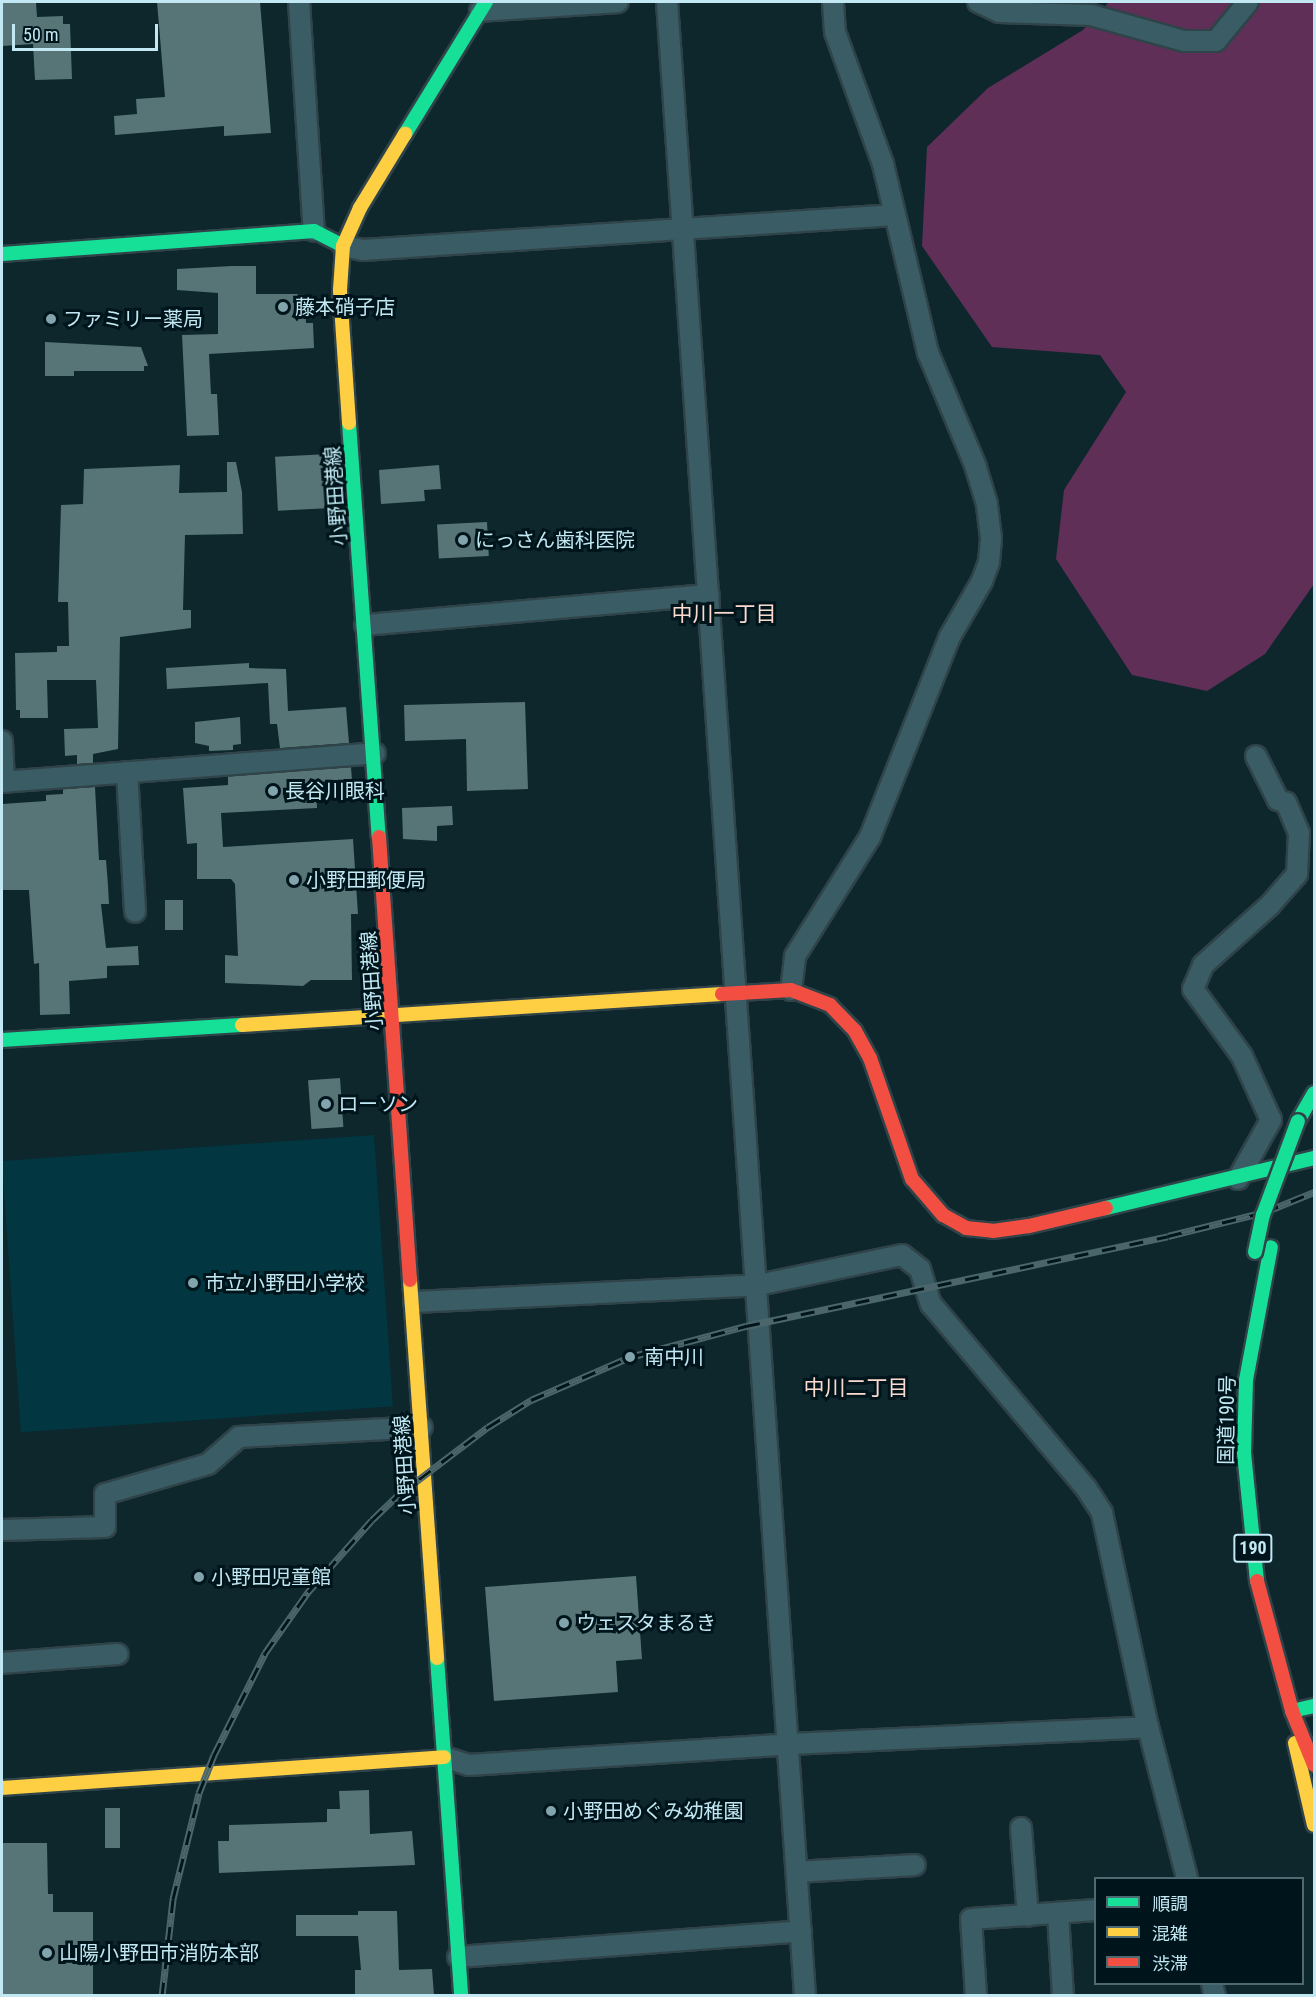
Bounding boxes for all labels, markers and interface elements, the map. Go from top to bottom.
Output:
scale bar [15,12,160,50]
text: 50 m [23,24,58,45]
place label: 藤本硝子店 [295,295,395,319]
marker: 藤本硝子店 [276,300,290,314]
place label: ファミリー薬局 [63,307,203,331]
marker: ファミリー薬局 [44,312,58,326]
street label: 小野田港線 [321,445,351,547]
place label: にっさん歯科医院 [475,528,635,552]
marker: にっさん歯科医院 [456,533,470,547]
district label: 中川一丁目 [672,601,776,627]
place label: 長谷川眼科 [285,779,385,803]
marker: 長谷川眼科 [266,784,280,798]
place label: 小野田郵便局 [306,868,426,892]
marker: 小野田郵便局 [287,873,301,887]
street label: 小野田港線 [357,930,387,1032]
place label: ローソン [338,1092,418,1116]
marker: ローソン [319,1097,333,1111]
place label: 市立小野田小学校 [205,1271,365,1295]
marker: 市立小野田小学校 [186,1276,200,1290]
place label: 南中川 [644,1345,704,1369]
marker: 南中川 [621,1348,639,1366]
district label: 中川二丁目 [804,1375,908,1401]
street label: 国道190号 [1214,1375,1240,1465]
street label: 小野田港線 [390,1414,420,1516]
road number: 190 [1232,1533,1274,1563]
place label: 小野田児童館 [211,1565,331,1589]
marker: 小野田児童館 [192,1570,206,1584]
place label: ウェスタまるき [576,1611,716,1635]
marker: ウェスタまるき [557,1616,571,1630]
place label: 小野田めぐみ幼稚園 [563,1799,743,1823]
marker: 小野田めぐみ幼稚園 [544,1804,558,1818]
legend [1094,1877,1304,1985]
text: 順調 [1152,1893,1188,1914]
text: 混雑 [1152,1923,1188,1944]
place label: 山陽小野田市消防本部 [59,1941,259,1965]
marker: 山陽小野田市消防本部 [40,1946,54,1960]
text: 渋滞 [1152,1953,1188,1974]

